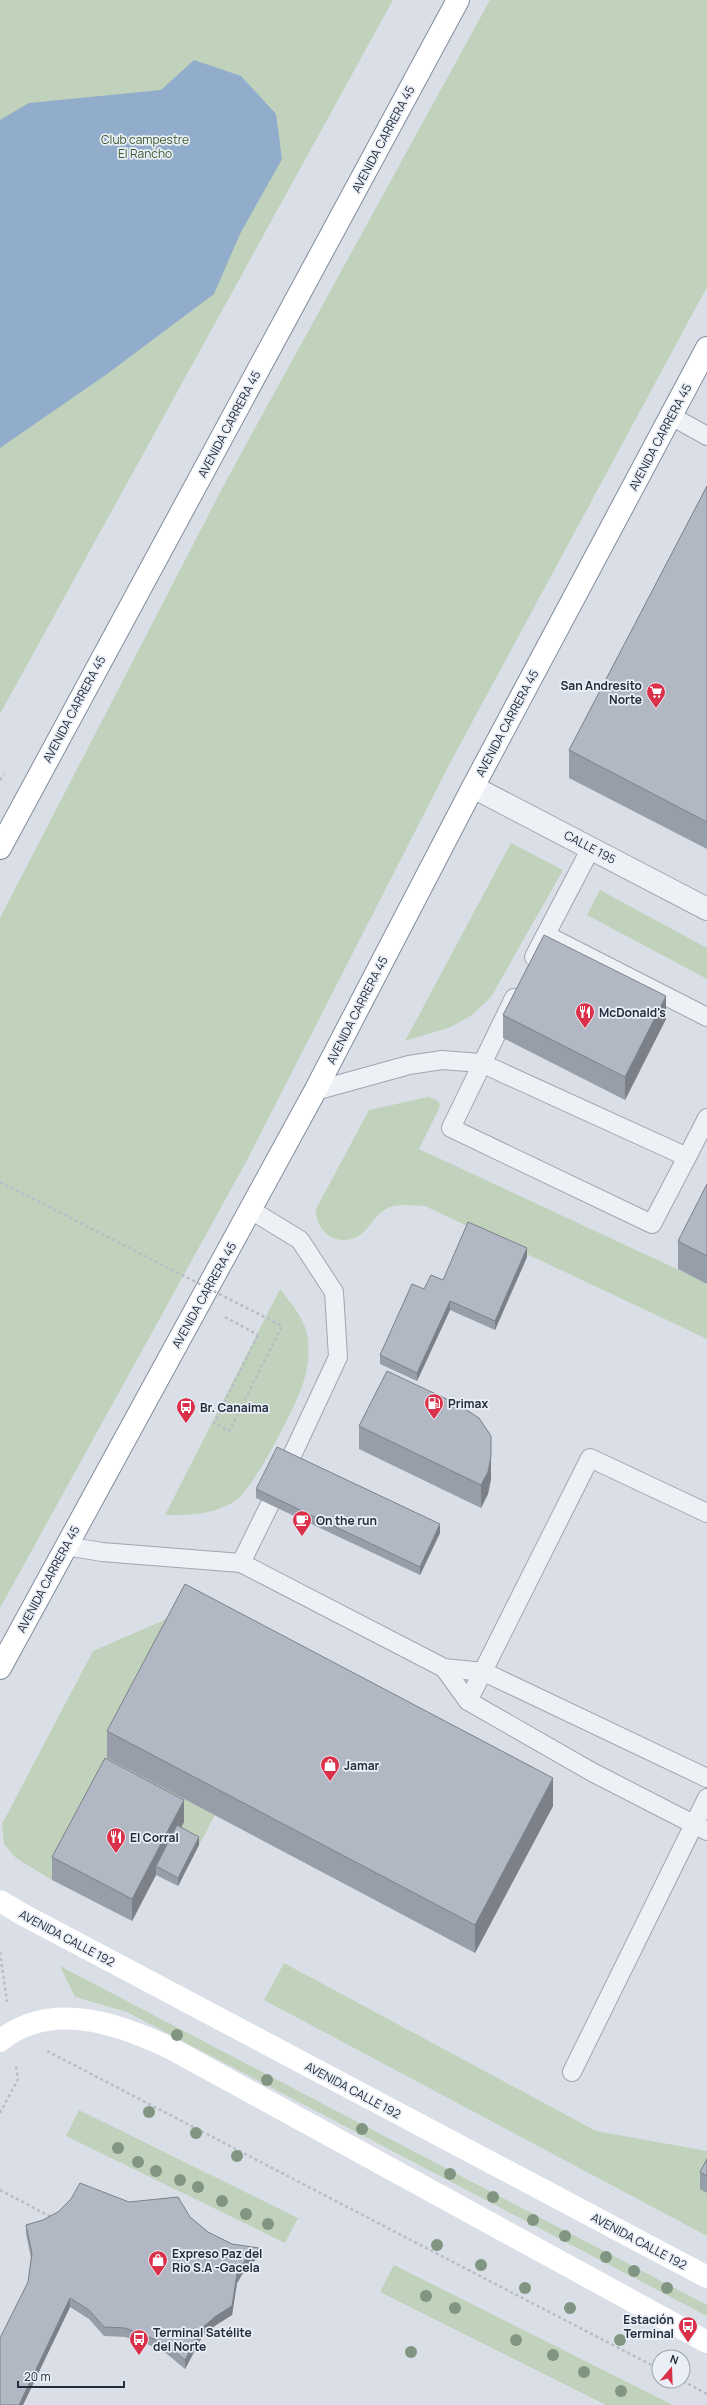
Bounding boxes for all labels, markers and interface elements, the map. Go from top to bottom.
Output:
street label: AVENIDA CARRERA 45 [348,82,419,196]
park label: Club campestre El Rancho [101,131,189,162]
street label: AVENIDA CARRERA 45 [194,367,265,481]
street label: AVENIDA CARRERA 45 [625,380,696,494]
street label: AVENIDA CARRERA 45 [39,652,110,766]
street label: AVENIDA CARRERA 45 [472,666,543,780]
place label: San Andresito Norte [560,677,642,708]
supermarket icon: San Andresito Norte [645,681,667,709]
street label: CALLE 195 [561,826,619,868]
street label: AVENIDA CARRERA 45 [322,953,392,1067]
restaurant icon: McDonald's [574,1001,596,1029]
place label: McDonald's [599,1004,666,1021]
street label: AVENIDA CARRERA 45 [168,1239,240,1351]
fuel station icon: Primax [423,1392,445,1420]
place label: Primax [448,1395,489,1412]
bus stop icon: Br. Canaima [175,1396,197,1424]
place label: Br. Canaima [200,1399,269,1416]
cafe icon: On the run [291,1509,313,1537]
place label: On the run [316,1512,377,1529]
street label: AVENIDA CARRERA 45 [13,1522,84,1636]
shop icon: Jamar [319,1754,341,1782]
place label: Jamar [344,1757,380,1774]
restaurant icon: El Corral [105,1826,127,1854]
place label: El Corral [130,1829,179,1846]
street label: AVENIDA CALLE 192 [16,1906,118,1970]
street label: AVENIDA CALLE 192 [302,2058,404,2122]
street label: AVENIDA CALLE 192 [588,2209,690,2273]
place label: Expreso Paz del Rio S.A -Gacela [172,2245,262,2276]
shop icon: Expreso Paz del Rio S.A -Gacela [147,2249,169,2277]
place label: Estación Terminal [623,2311,674,2342]
bus stop icon: Estación Terminal [677,2315,699,2343]
place label: Terminal Satélite del Norte [153,2324,252,2355]
bus stop icon: Terminal Satélite del Norte [128,2328,150,2356]
north arrow [651,2349,691,2389]
text: N [668,2351,681,2367]
scale bar [18,2363,124,2389]
text: 20 m [24,2368,51,2385]

